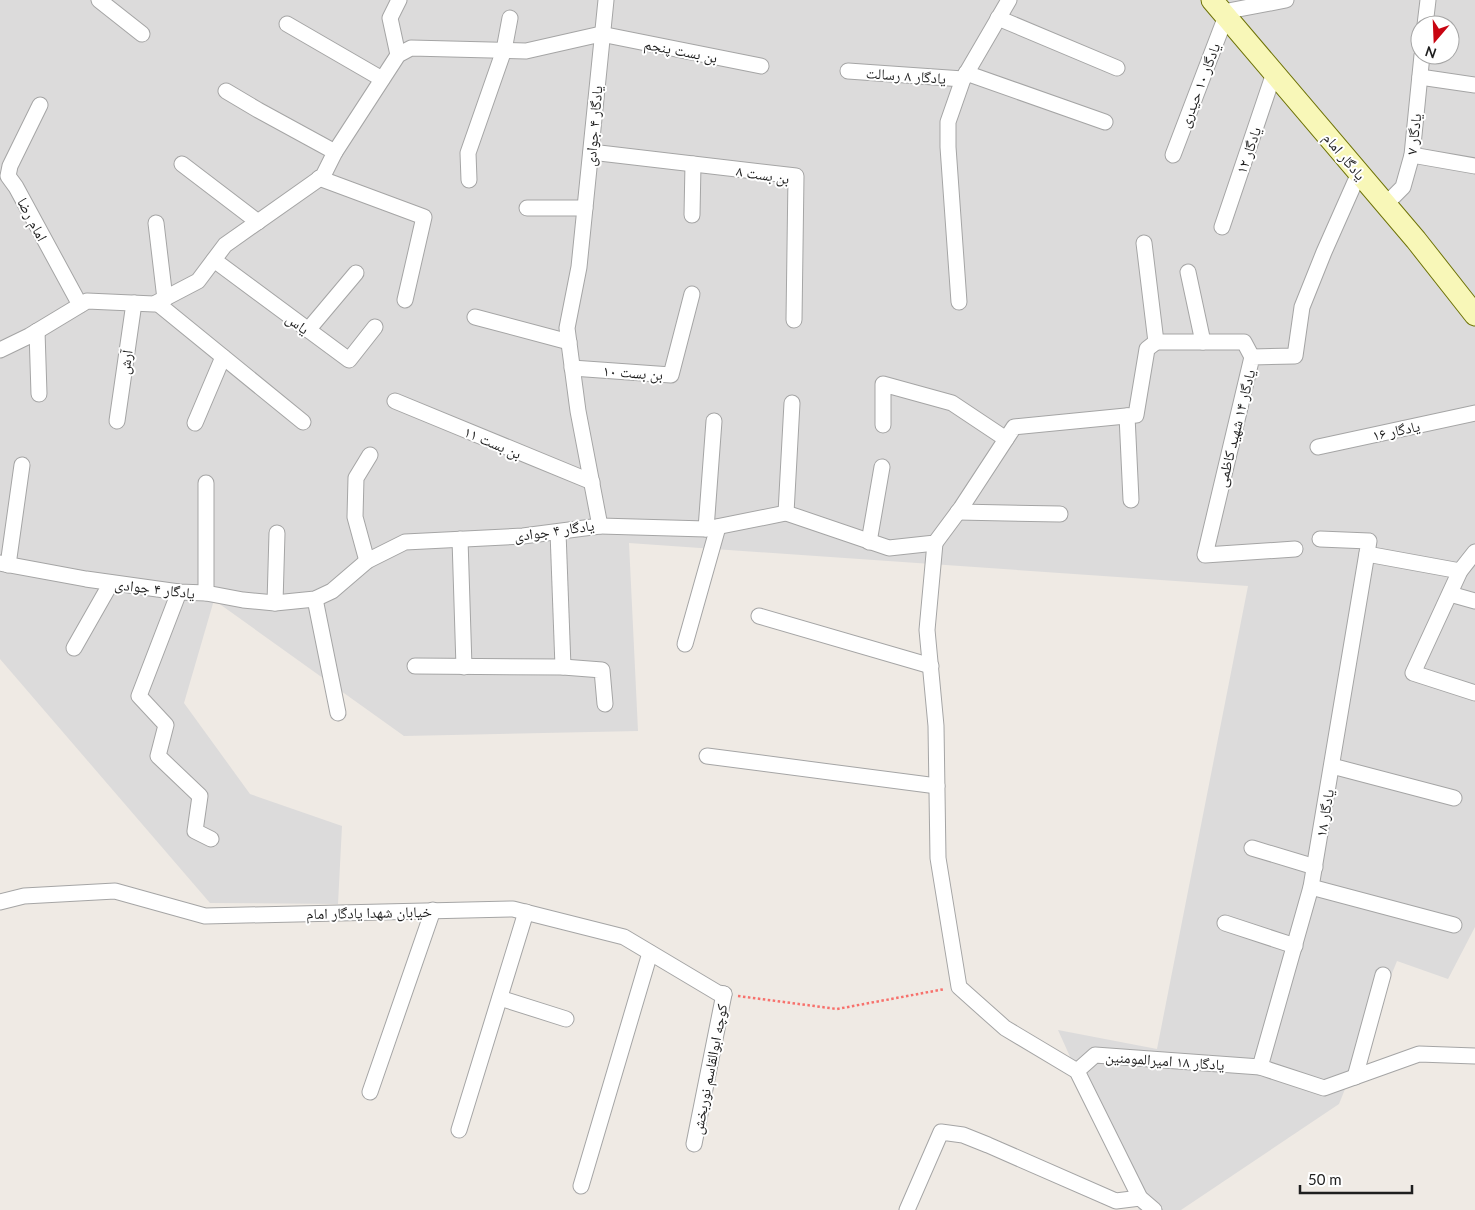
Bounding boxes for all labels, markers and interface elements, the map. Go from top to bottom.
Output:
north arrow [1410,15,1460,65]
street label: بن بست پنجم [642,34,719,68]
street label: یادگار ۱۰ حیدری [1175,40,1225,131]
text: N [1423,43,1438,63]
street label: یادگار ۸ رسالت [865,63,947,88]
street label: یادگار ۴ جوادی [581,85,608,167]
street label: یادگار ۷ [1402,112,1425,156]
street label: یادگار ۱۲ [1232,124,1265,176]
street label: یادگار امام [1318,129,1370,185]
street label: بن بست ۸ [735,161,791,189]
street label: امام رضا [12,194,52,245]
street label: یاس [282,309,313,339]
street label: آرش [114,347,138,376]
street label: بن بست ۱۰ [602,361,664,385]
street label: یادگار ۱۴ شهید کاظمی [1212,367,1260,489]
street label: یادگار ۱۶ [1371,416,1422,445]
street label: بن بست ۱۱ [461,422,524,464]
street label: یادگار ۴ جوادی [513,515,596,547]
street label: یادگار ۴ جوادی [113,574,197,604]
street label: یادگار ۱۸ [1311,787,1338,839]
street label: خیابان شهدا یادگار امام [306,902,433,924]
street label: کوچه ابوالقاسم نوربخش [688,1002,732,1136]
street label: یادگار ۱۸ امیرالمومنین [1105,1047,1225,1075]
scale bar [1300,1162,1412,1194]
text: 50 m [1308,1170,1342,1188]

